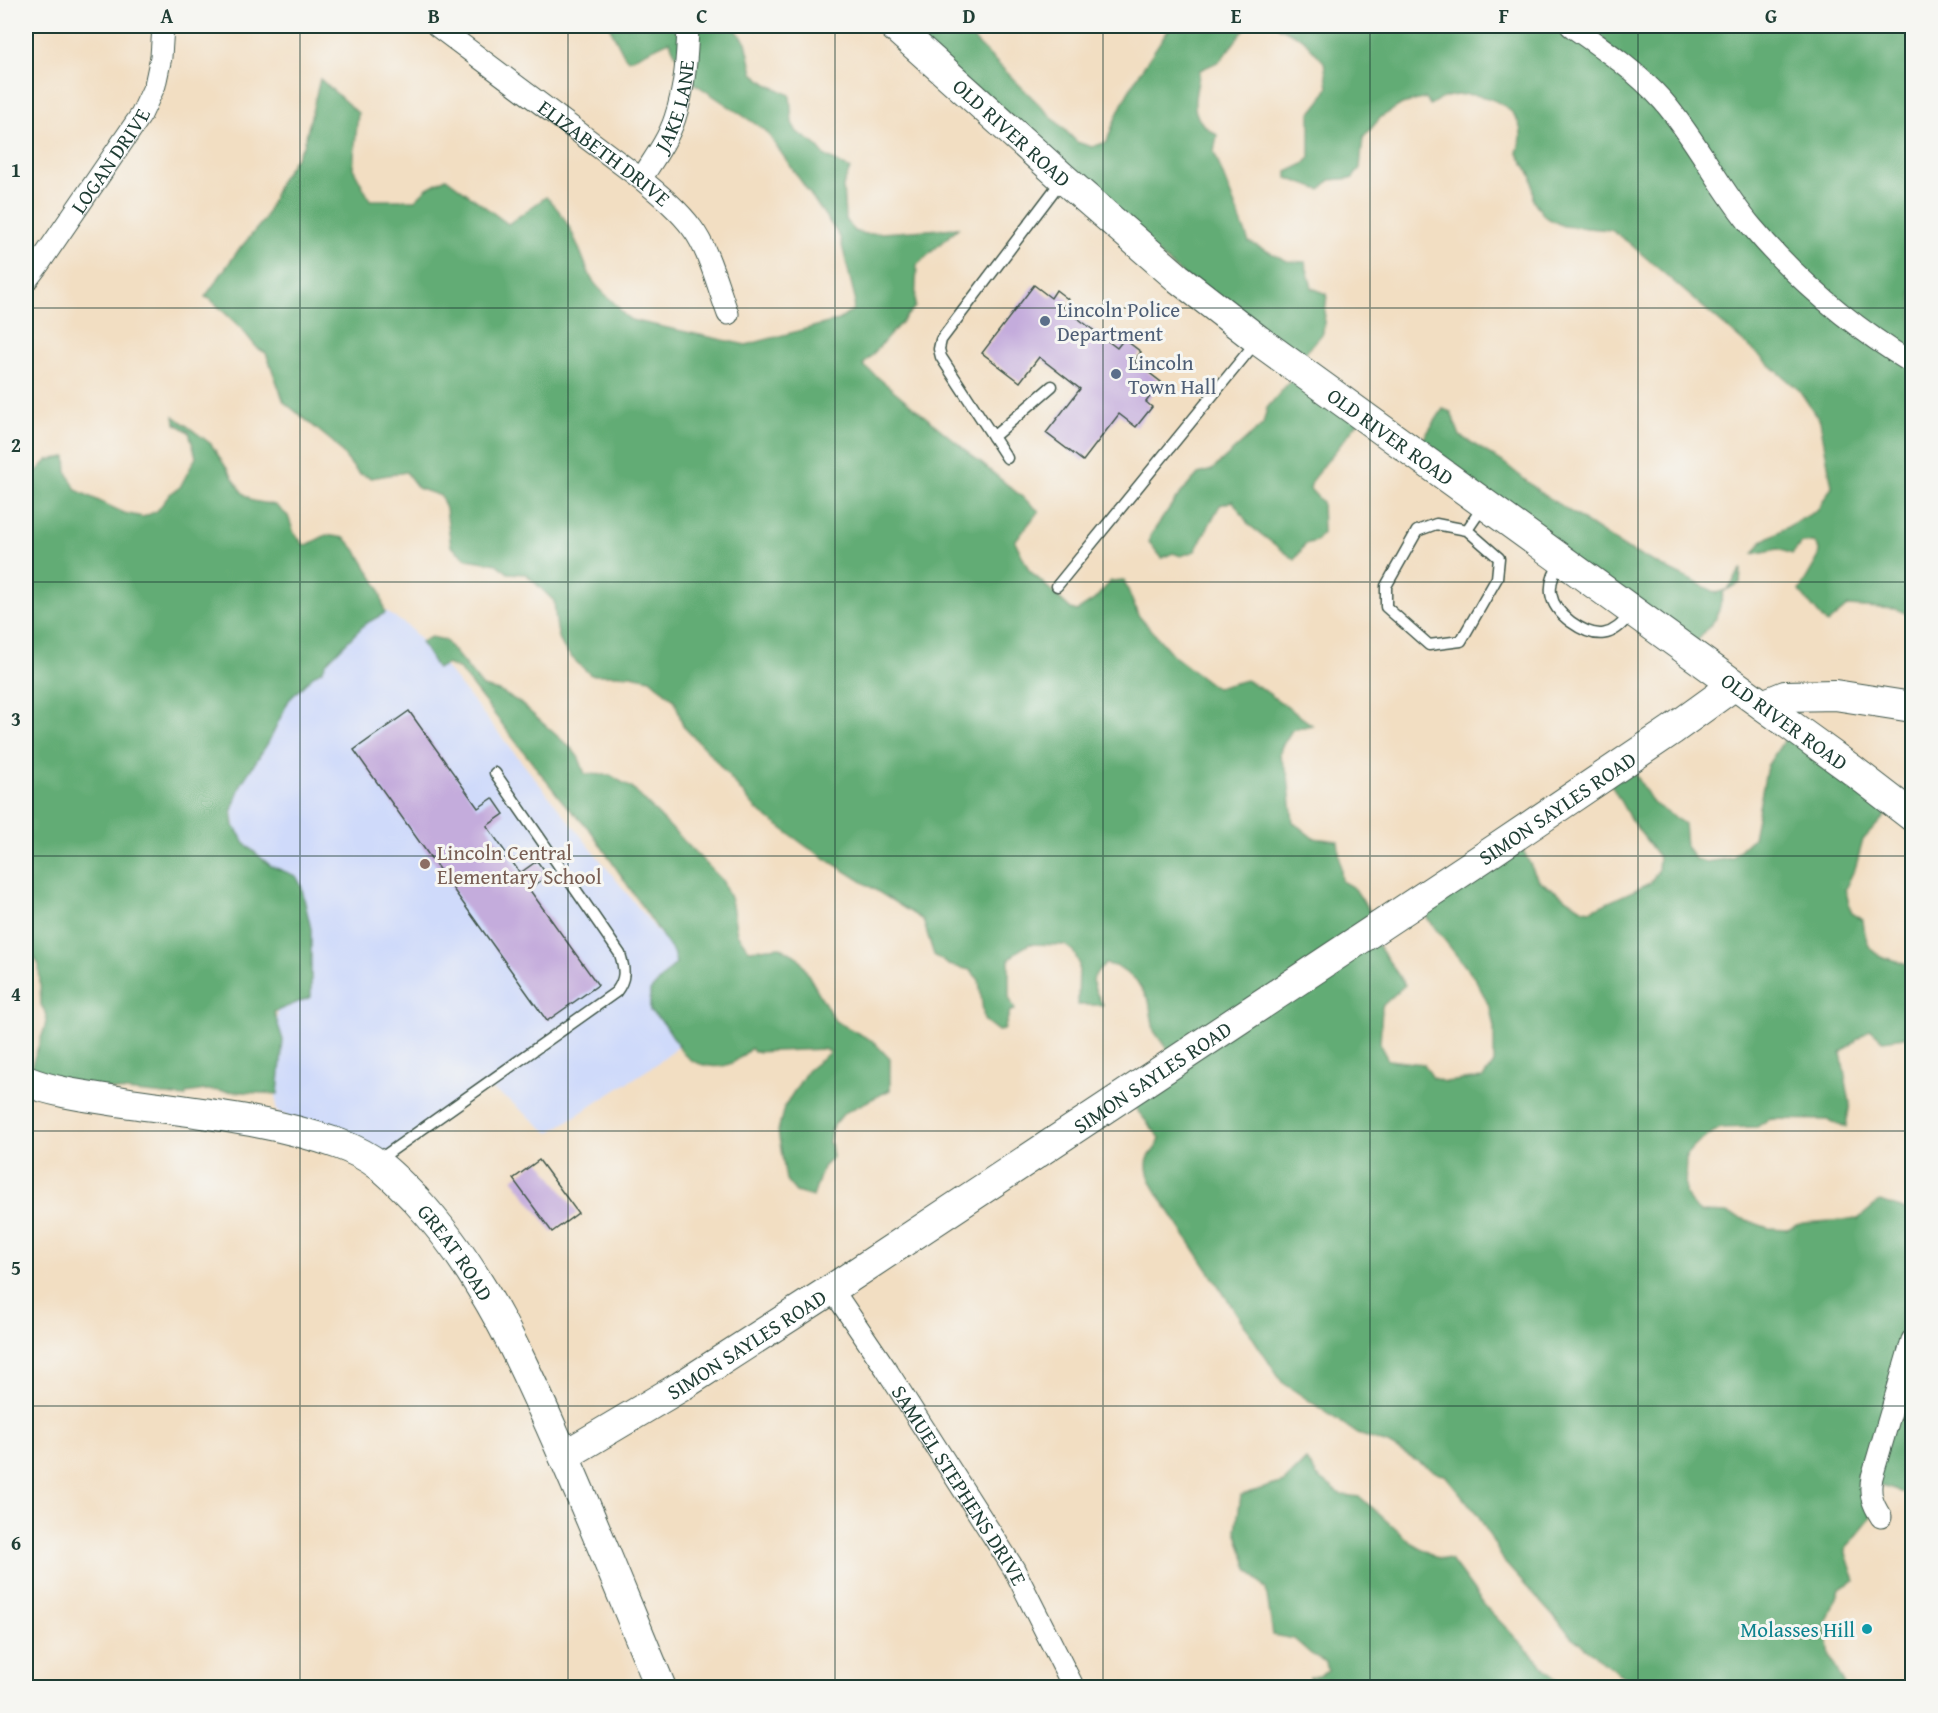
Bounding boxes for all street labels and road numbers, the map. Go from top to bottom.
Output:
street label: JAKE LANE [645,58,702,160]
street label: OLD RIVER ROAD [946,71,1078,194]
street label: ELIZABETH DRIVE [532,92,678,213]
street label: LOGAN DRIVE [63,103,158,220]
street label: OLD RIVER ROAD [1321,380,1461,493]
street label: OLD RIVER ROAD [1715,665,1854,778]
street label: SIMON SAYLES ROAD [1472,743,1642,872]
street label: SIMON SAYLES ROAD [1067,1013,1238,1141]
street label: GREAT ROAD [411,1197,501,1307]
street label: SIMON SAYLES ROAD [661,1281,832,1407]
street label: SAMUEL STEPHENS DRIVE [884,1379,1035,1591]

